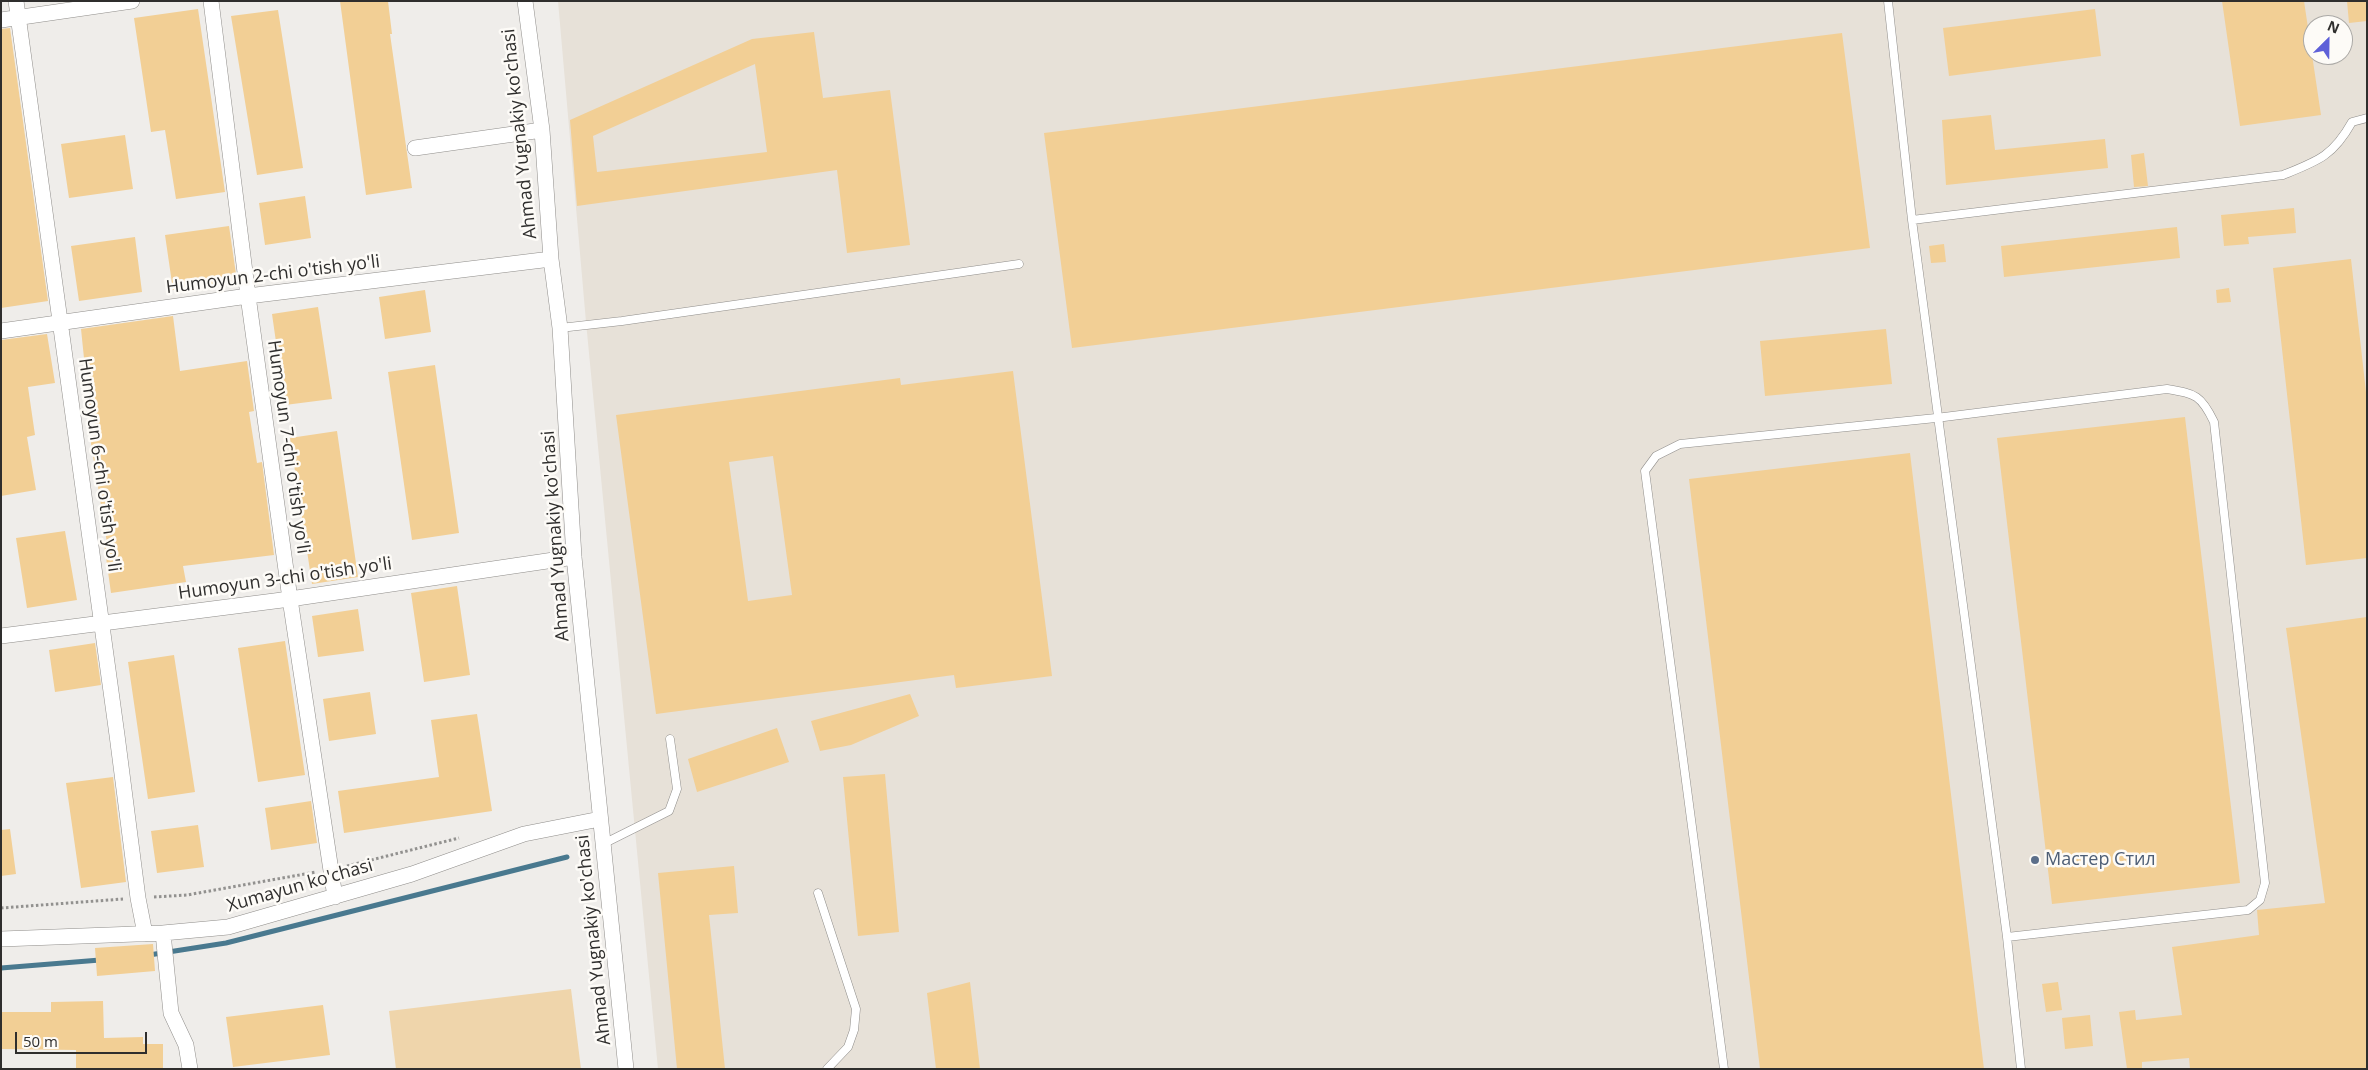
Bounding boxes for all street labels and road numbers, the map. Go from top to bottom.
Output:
street label: Ahmad Yugnakiy ko'chasi [498,28,542,240]
street label: Humoyun 2-chi o'tish yo'li [165,251,381,299]
street label: Humoyun 7-chi o'tish yo'li [262,339,314,555]
street label: Humoyun 6-chi o'tish yo'li [73,357,125,573]
street label: Ahmad Yugnakiy ko'chasi [538,430,574,642]
street label: Humoyun 3-chi o'tish yo'li [177,553,393,605]
street label: Ahmad Yugnakiy ko'chasi [572,834,616,1046]
street label: Xumayun ko'chasi [225,855,375,917]

